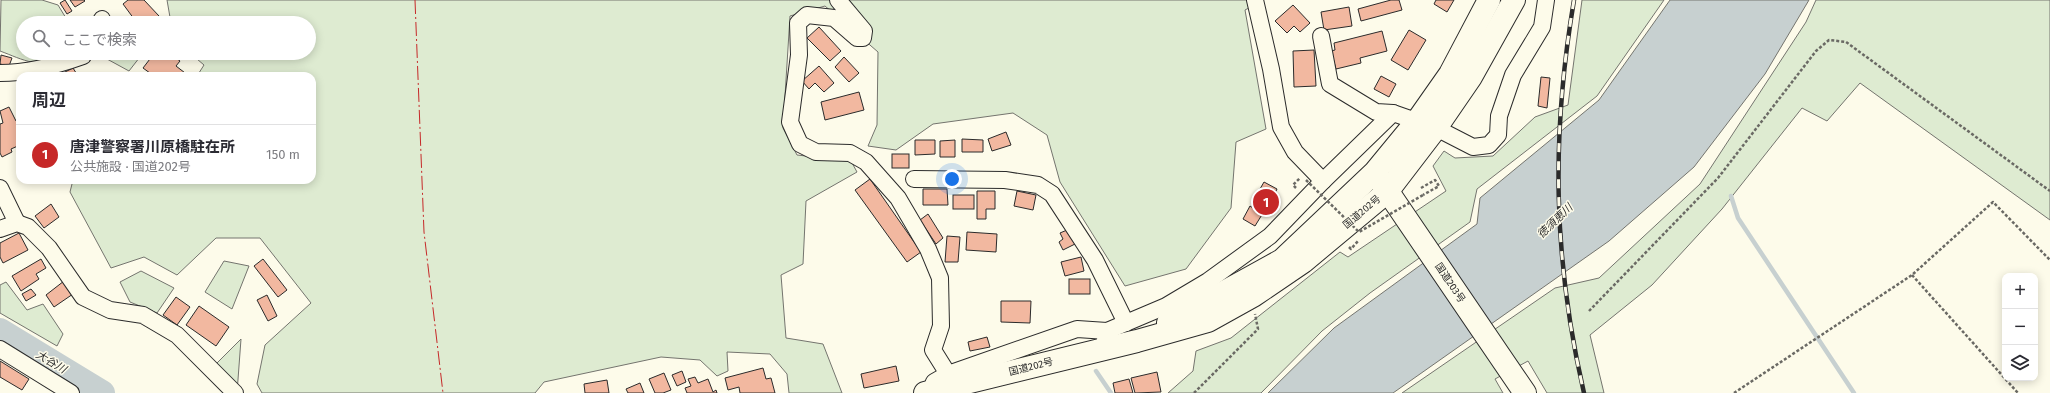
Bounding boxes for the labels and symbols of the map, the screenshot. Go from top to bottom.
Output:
your location [942,169,962,189]
pin: 1 [1253,187,1279,217]
street label: 国道202号 [1341,193,1383,231]
water label: 徳須恵川 [1535,200,1576,241]
street label: 国道203号 [1432,261,1468,305]
water label: 大谷川 [34,348,69,377]
street label: 国道202号 [1008,356,1054,378]

